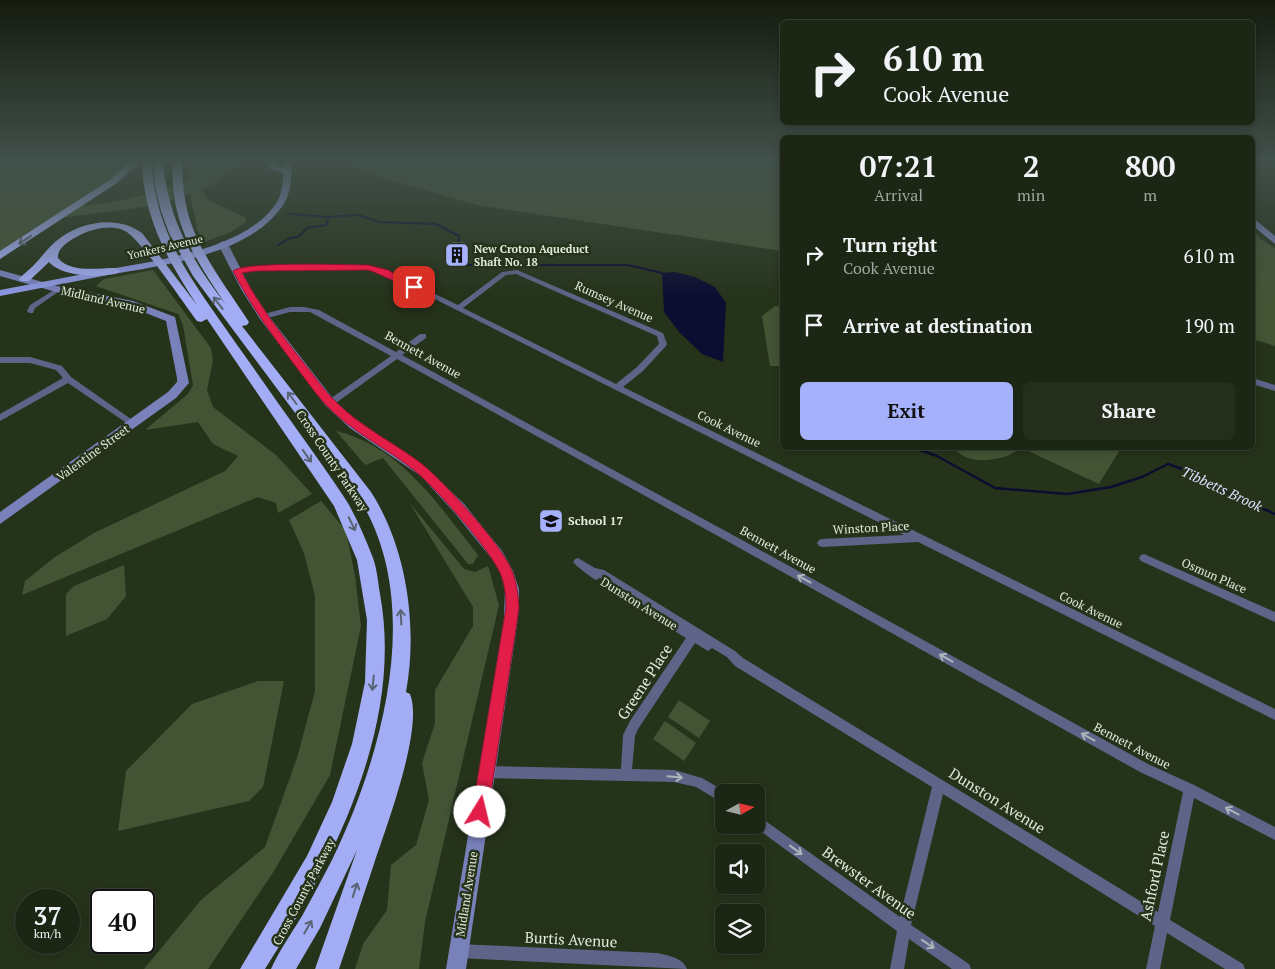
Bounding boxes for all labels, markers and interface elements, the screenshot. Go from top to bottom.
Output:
text: 610 m [883,35,984,81]
icon: right [800,40,865,105]
text: Cook Avenue [883,79,1009,108]
text: 07:21 [859,146,938,186]
text: 2 [1023,146,1040,186]
text: 800 [1125,146,1176,186]
text: Arrival [874,184,923,206]
text: min [1017,184,1045,206]
text: m [1143,184,1157,206]
street label: Yonkers Avenue [126,231,205,263]
text: Turn right [843,232,937,257]
one-way arrow [18,234,32,245]
icon: right [800,241,828,269]
building icon: New Croton Aqueduct Shaft No. 18 [444,242,470,268]
place label: New Croton Aqueduct Shaft No. 18 [474,242,589,269]
text: 610 m [1184,243,1235,268]
text: Cook Avenue [843,257,935,279]
pin [393,266,435,308]
icon: arrive [400,273,428,301]
street label: Rumsey Avenue [573,278,656,325]
street label: Midland Avenue [59,283,147,317]
one-way arrow [212,297,223,310]
icon: arrive [800,311,828,339]
text: Arrive at destination [843,313,1032,338]
text: 190 m [1184,313,1235,338]
street label: Bennett Avenue [383,328,464,382]
button: Exit [800,382,1013,440]
button: Share [1023,382,1235,440]
one-way arrow [286,392,297,405]
street label: Cross County Parkway [293,407,372,515]
street label: Cook Avenue [695,407,763,450]
street label: Valentine Street [53,421,132,484]
one-way arrow [302,449,312,463]
water label: Tibbetts Brook [1179,461,1266,516]
school or university icon: School 17 [538,508,564,534]
place label: School 17 [568,513,623,528]
one-way arrow [347,517,357,532]
street label: Winston Place [832,518,910,537]
street label: Bennett Avenue [738,523,819,577]
street label: Osmun Place [1179,555,1249,597]
one-way arrow [797,573,811,583]
street label: Dunston Avenue [598,574,681,633]
street label: Cook Avenue [1057,588,1125,631]
one-way arrow [396,609,405,625]
street label: Greene Place [612,640,676,723]
one-way arrow [939,652,953,662]
one-way arrow [368,675,377,691]
street label: Bennett Avenue [1091,719,1173,772]
one-way arrow [1081,731,1095,741]
street label: Dunston Avenue [946,763,1049,838]
one-way arrow [667,772,683,782]
north arrow [715,784,765,834]
map controls [715,784,765,954]
position arrow [453,785,505,837]
one-way arrow [1225,806,1240,815]
street label: Ashford Place [1135,829,1173,923]
street label: Cross County Parkway [269,835,338,948]
street label: Brewster Avenue [819,841,920,923]
button: sound [715,844,765,894]
one-way arrow [789,845,803,855]
street label: Midland Avenue [452,850,481,938]
one-way arrow [351,883,360,899]
speed limit sign: 40 [90,889,155,954]
text: 37 [33,899,62,932]
button: layers [715,904,765,954]
one-way arrow [304,921,314,935]
text: km/h [34,926,61,941]
street label: Burtis Avenue [524,927,618,951]
one-way arrow [921,939,935,949]

